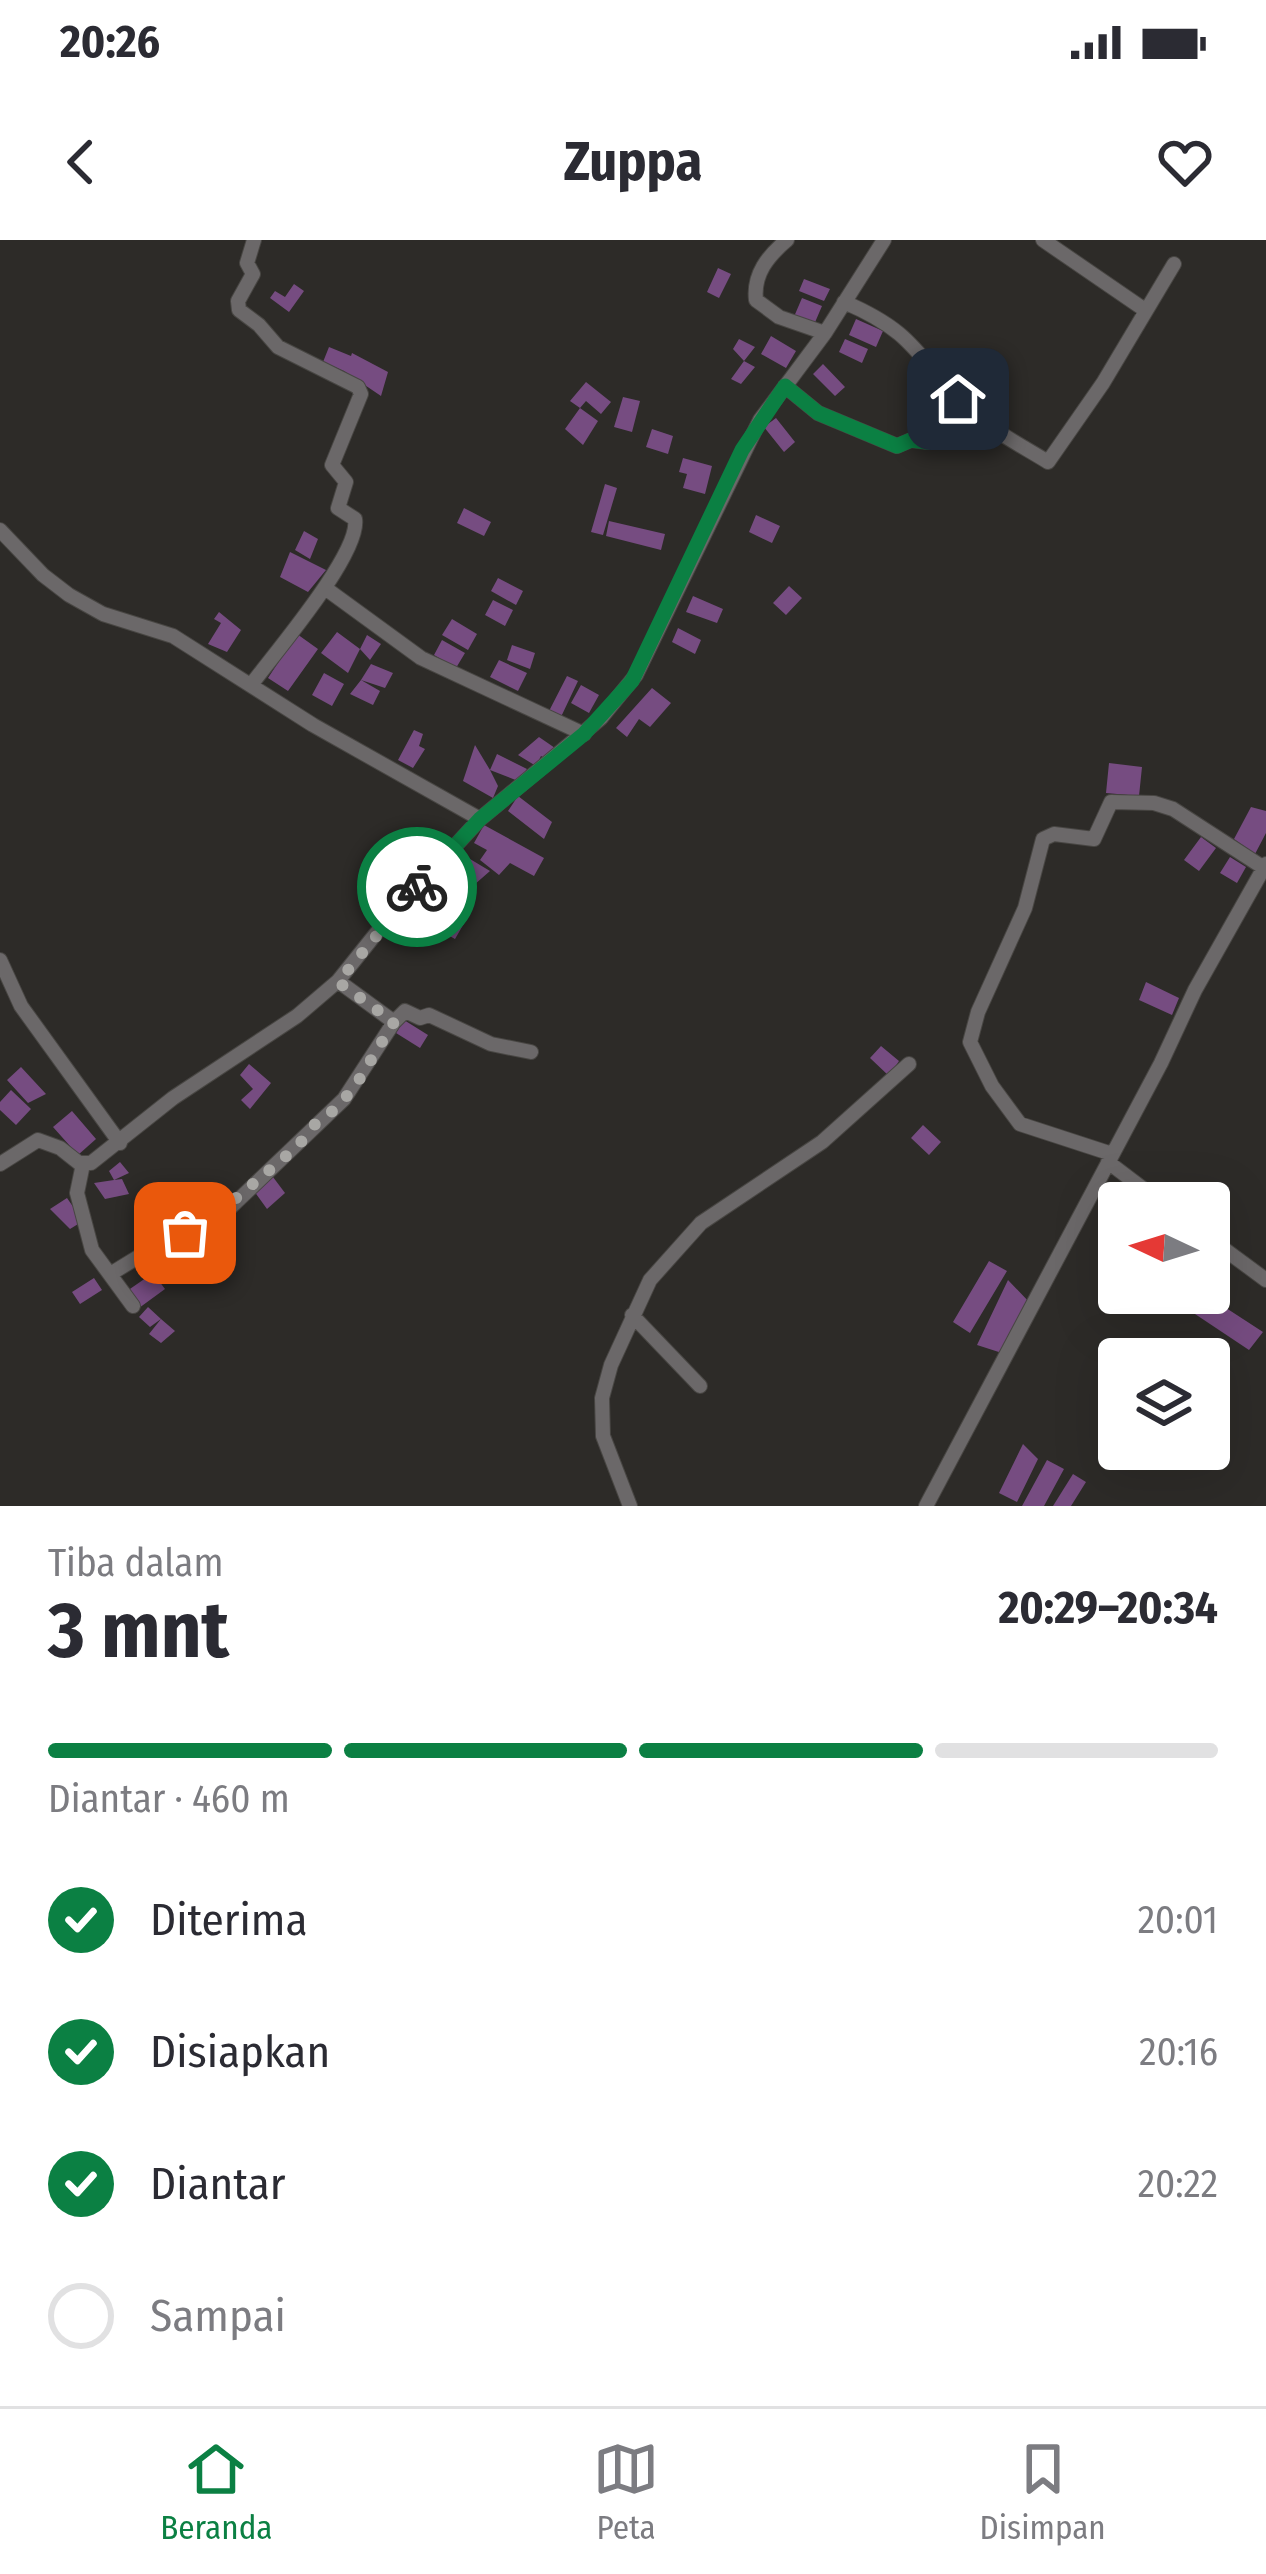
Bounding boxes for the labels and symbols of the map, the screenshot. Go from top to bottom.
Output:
pin [907,348,1009,450]
courier [357,827,477,947]
pin [134,1182,236,1284]
north arrow [1098,1182,1230,1314]

